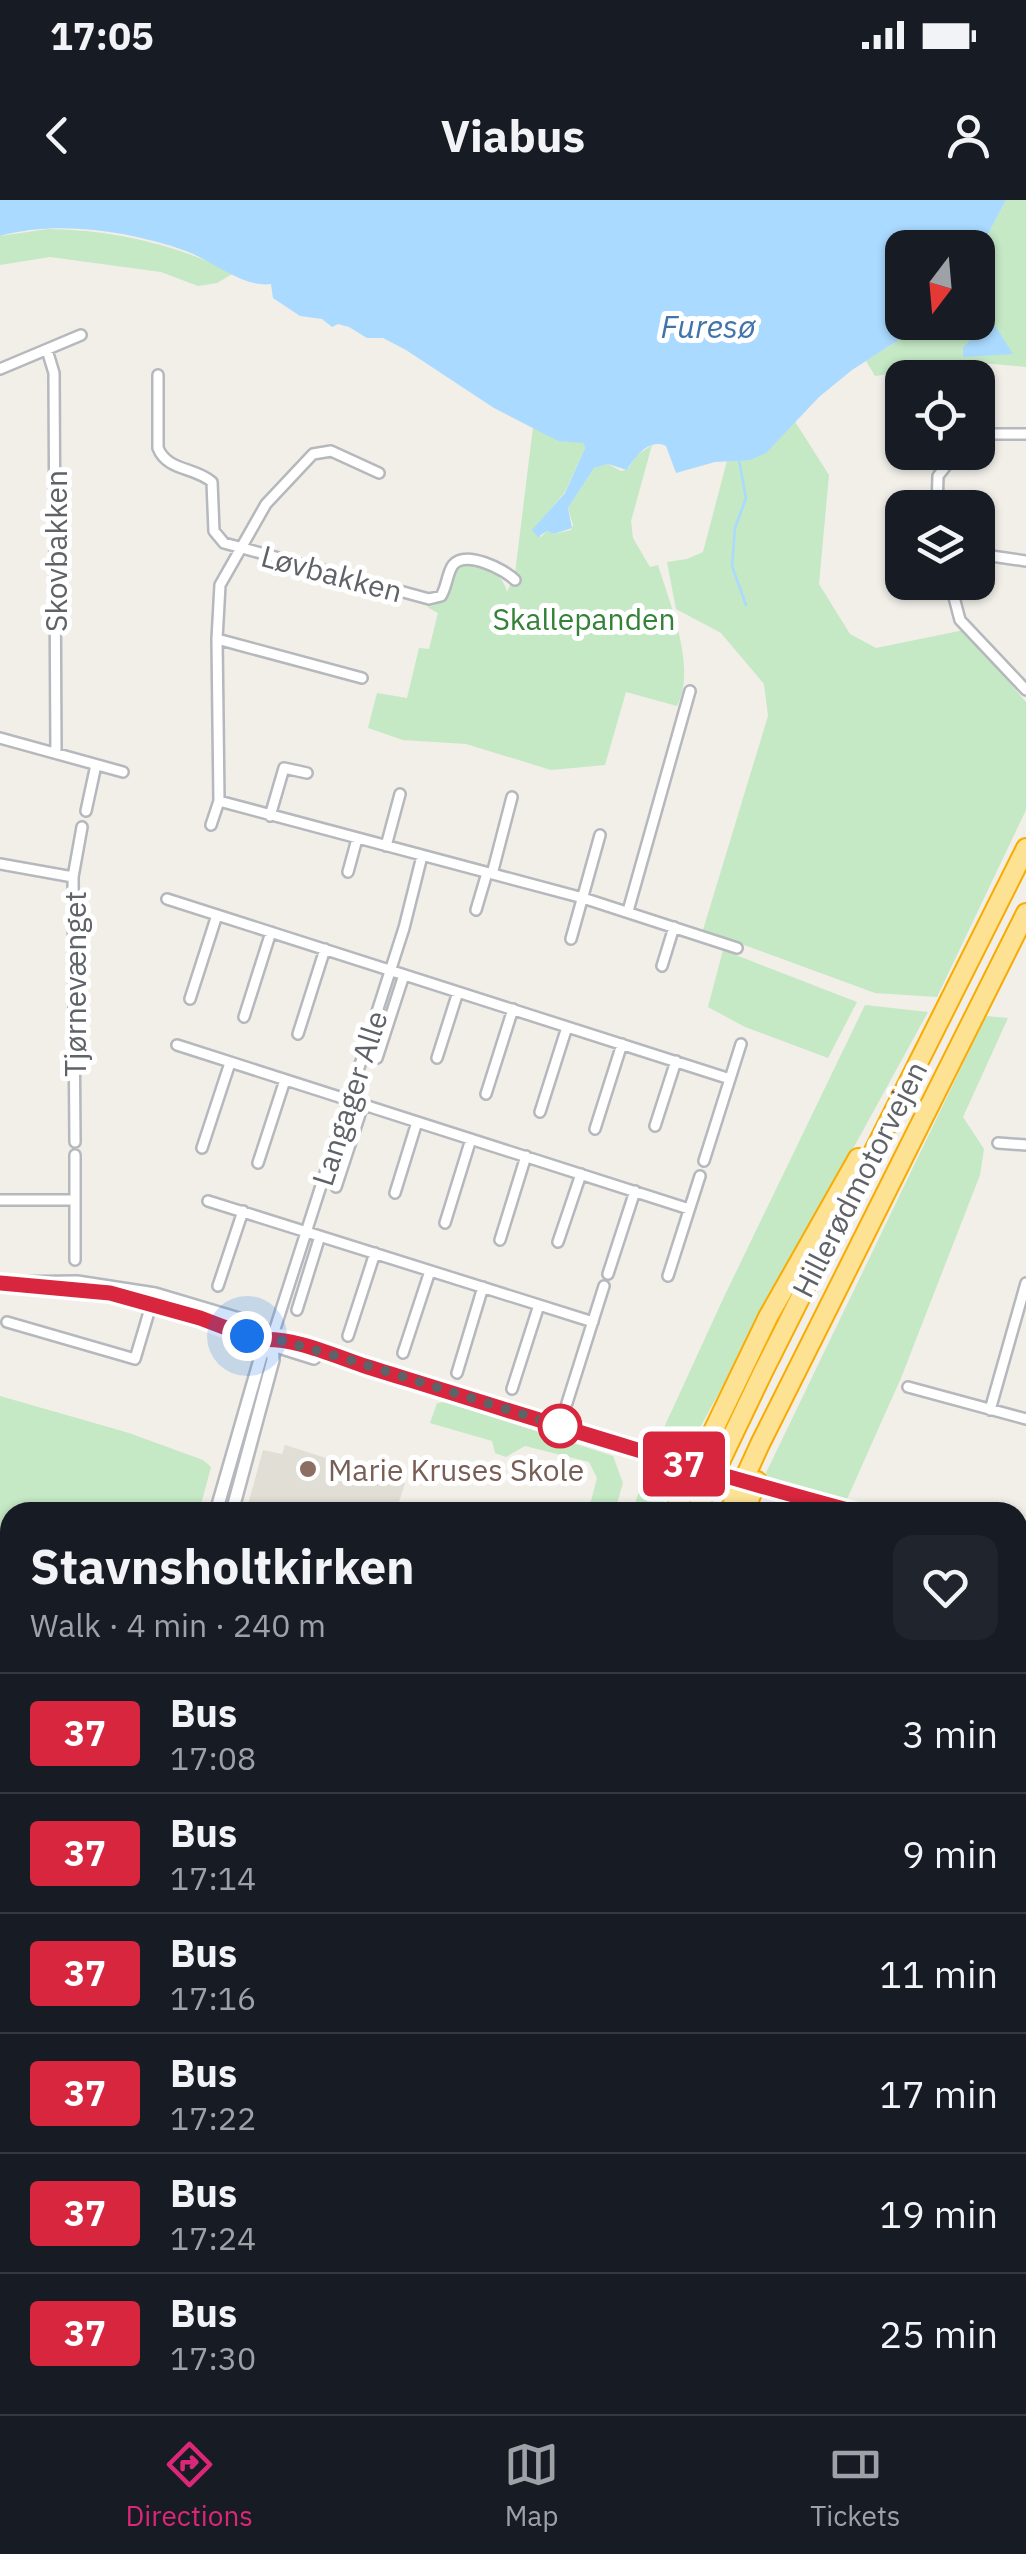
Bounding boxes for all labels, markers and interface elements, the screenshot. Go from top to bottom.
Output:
text: 17:05 [50,11,154,60]
text: Viabus [441,106,585,164]
icon: back [30,108,85,163]
icon: person [941,108,996,163]
north arrow [885,230,995,340]
map controls [885,230,995,600]
water label: Furesø [660,305,757,347]
button: locate [885,360,995,470]
street label: Skovbakken [36,470,75,632]
button: layers [885,490,995,600]
street label: Løvbakken [257,535,407,611]
park label: Skallepanden [492,599,676,638]
street label: Tjørnevænget [55,891,94,1077]
street label: Langager Alle [302,1005,396,1191]
street label: Hillerødmotorvejen [783,1054,935,1304]
your location [222,1311,272,1361]
unlabelled marker [539,1405,581,1447]
line badge: 37 [639,1432,729,1496]
text: 37 [663,1441,705,1487]
place label: Marie Kruses Skole [328,1450,584,1489]
marker: Marie Kruses Skole [297,1458,319,1480]
text: Stavnsholtkirken [30,1535,415,1597]
button: heart [893,1535,998,1640]
text: Walk · 4 min · 240 m [30,1604,326,1646]
text: Bus [170,1688,237,1737]
text: 3 min [902,1709,998,1758]
text: 37 [64,1710,106,1756]
text: 17:08 [170,1737,256,1779]
text: Bus [170,1808,237,1857]
text: 9 min [902,1829,998,1878]
text: 37 [64,1830,106,1876]
text: 17:14 [170,1857,256,1899]
text: Bus [170,1928,237,1977]
text: 11 min [879,1949,998,1998]
text: 37 [64,1950,106,1996]
text: 17:16 [170,1977,256,2019]
text: Bus [170,2048,237,2097]
text: 17 min [879,2069,998,2118]
text: 37 [64,2070,106,2116]
text: 17:22 [170,2097,256,2139]
text: Bus [170,2168,237,2217]
text: 19 min [879,2189,998,2238]
text: 37 [64,2190,106,2236]
text: 17:24 [170,2217,256,2259]
text: Bus [170,2288,237,2337]
text: 25 min [879,2309,998,2358]
text: 37 [64,2310,106,2356]
text: 17:30 [170,2337,256,2379]
tab: Directions [126,2437,253,2534]
tab: Map [504,2437,559,2534]
tab: Tickets [810,2437,900,2534]

